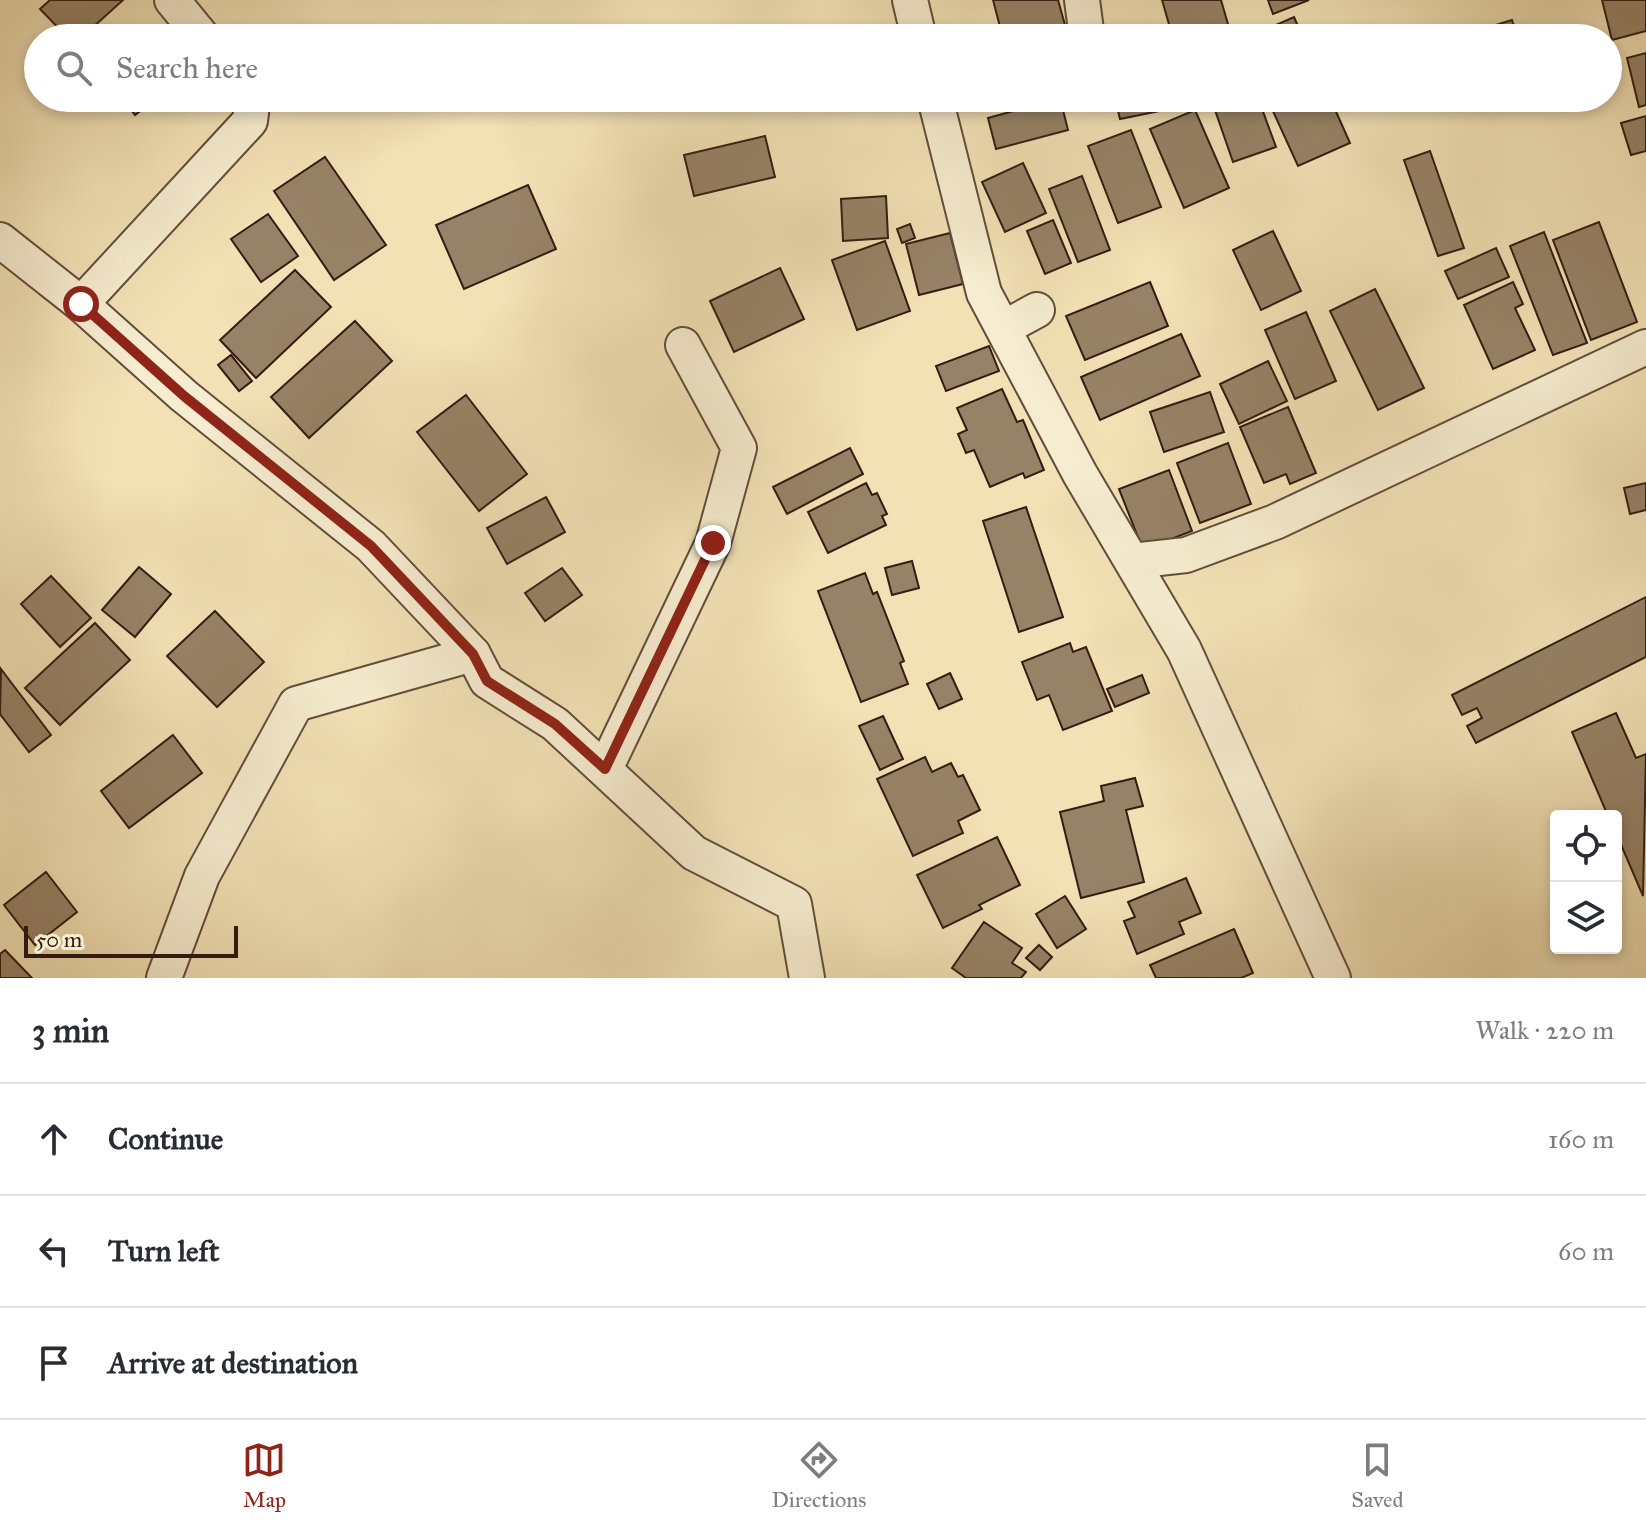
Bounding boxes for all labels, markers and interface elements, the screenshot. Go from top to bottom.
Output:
search box [24,24,1622,112]
icon: search [52,46,96,90]
text: Search here [116,50,258,86]
route start [63,286,99,322]
route end [695,525,731,561]
map controls [1550,810,1622,954]
button: locate [1550,810,1622,882]
button: layers [1550,882,1622,954]
scale bar [24,922,238,958]
text: 50 m [36,926,82,953]
text: 3 min [32,1010,109,1051]
text: Walk · 220 m [1475,1014,1614,1046]
icon: ahead [32,1117,76,1161]
text: Continue [108,1121,223,1157]
text: 160 m [1548,1123,1614,1155]
icon: left [32,1229,76,1273]
text: Turn left [108,1233,219,1269]
text: 60 m [1558,1235,1614,1267]
icon: arrive [32,1341,76,1385]
text: Arrive at destination [108,1345,358,1381]
tab: Map [242,1438,286,1513]
tab: Directions [771,1438,866,1513]
tab: Saved [1351,1438,1403,1513]

